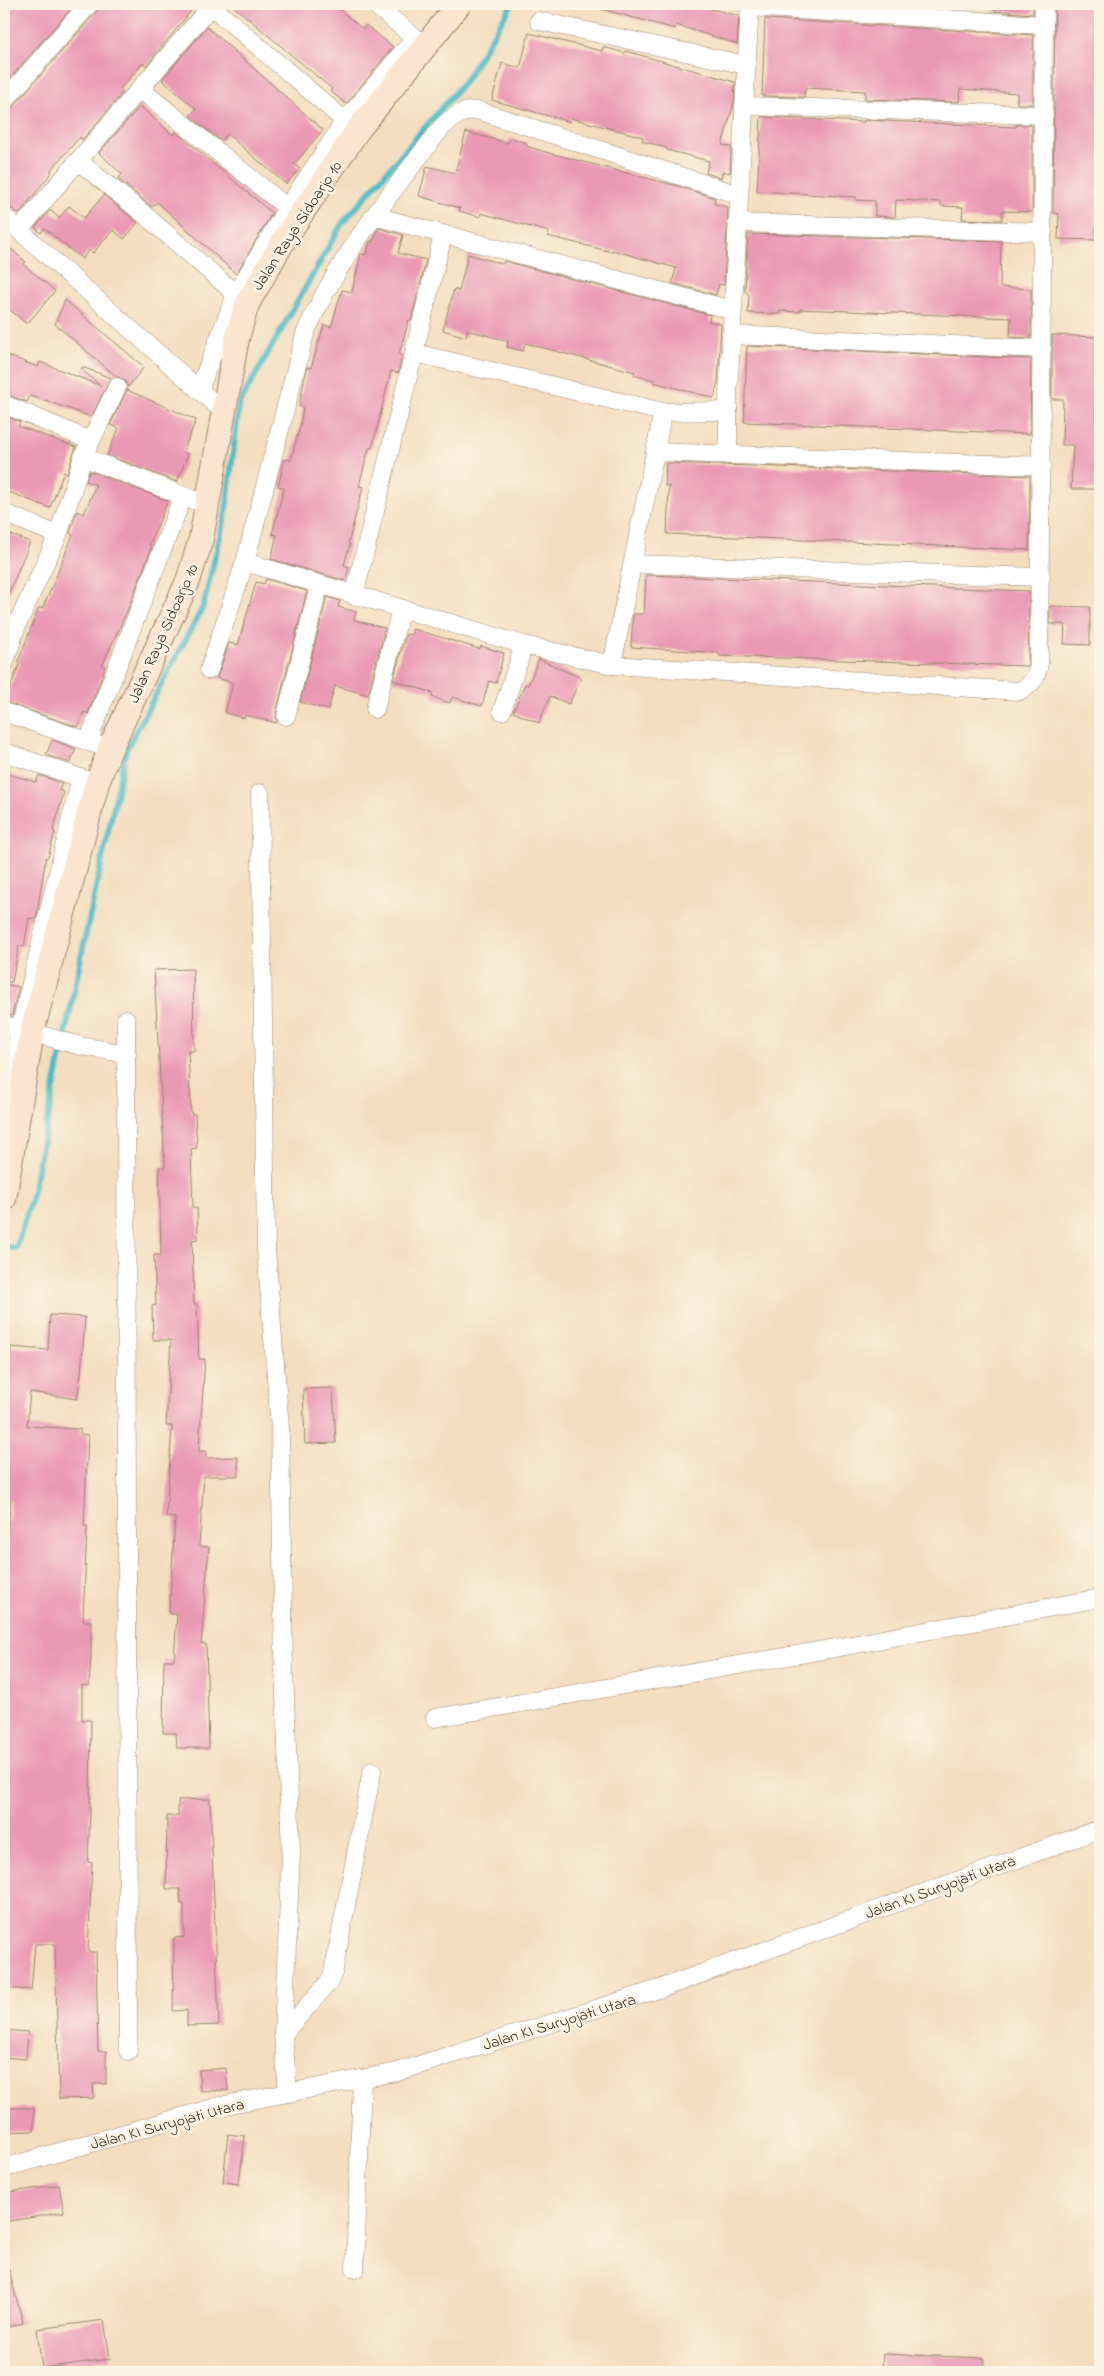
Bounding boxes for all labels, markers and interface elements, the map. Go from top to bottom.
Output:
street label: Jalan Raya Sidoarjo 10 [247,156,349,296]
street label: Jalan Raya Sidoarjo 10 [122,560,205,707]
street label: Jalan KI Suryojati Utara [862,1849,1019,1926]
street label: Jalan KI Suryojati Utara [480,1988,639,2058]
street label: Jalan KI Suryojati Utara [88,2093,247,2157]

